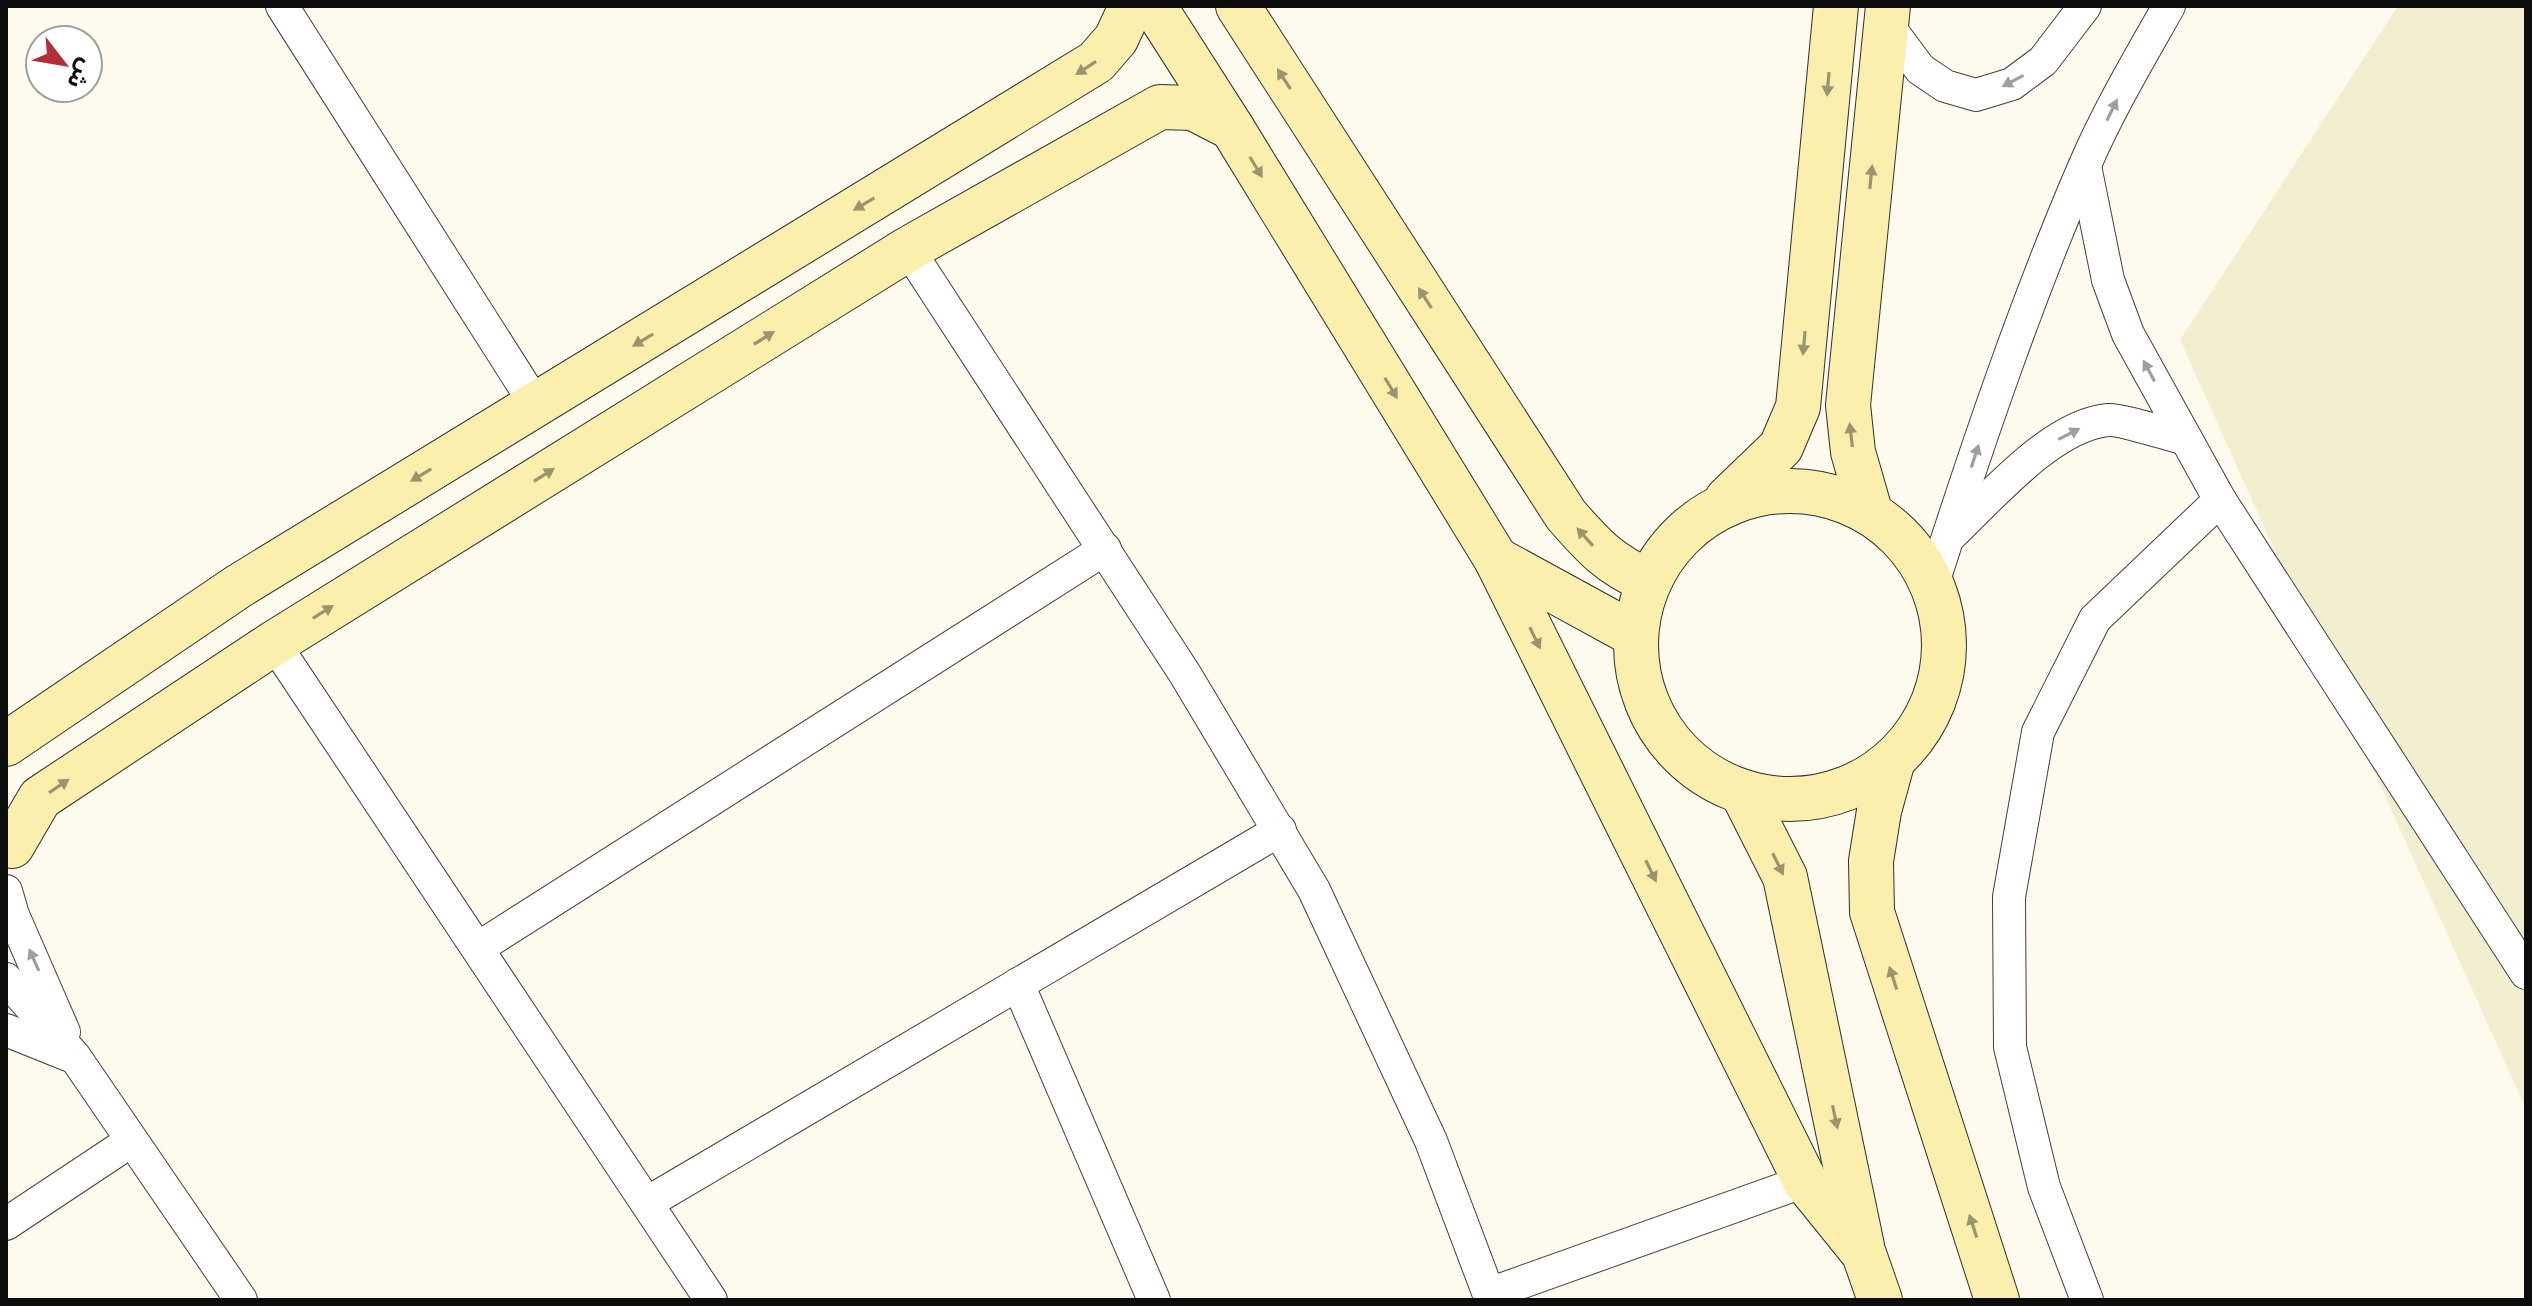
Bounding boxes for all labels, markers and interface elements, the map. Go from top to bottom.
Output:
north arrow [24,24,104,104]
text: ش [62,55,99,93]
one-way arrow [1075,60,1096,75]
one-way arrow [1278,68,1292,90]
one-way arrow [1822,72,1835,97]
one-way arrow [2002,74,2024,88]
one-way arrow [2105,99,2119,122]
one-way arrow [1248,156,1262,178]
one-way arrow [1864,164,1877,189]
one-way arrow [853,196,875,210]
one-way arrow [1418,287,1433,308]
one-way arrow [754,330,775,345]
one-way arrow [1797,330,1810,355]
one-way arrow [632,332,654,346]
one-way arrow [2142,359,2156,382]
one-way arrow [1384,377,1398,399]
one-way arrow [1845,422,1858,447]
one-way arrow [2057,428,2080,441]
one-way arrow [1969,443,1981,467]
one-way arrow [410,468,432,482]
one-way arrow [533,468,555,482]
one-way arrow [1576,527,1594,547]
one-way arrow [312,606,334,620]
one-way arrow [1528,626,1542,649]
one-way arrow [48,778,69,793]
one-way arrow [1771,852,1785,875]
one-way arrow [1644,859,1657,882]
one-way arrow [27,948,40,971]
one-way arrow [1886,966,1899,990]
one-way arrow [1829,1105,1842,1130]
one-way arrow [1966,1213,1978,1237]

